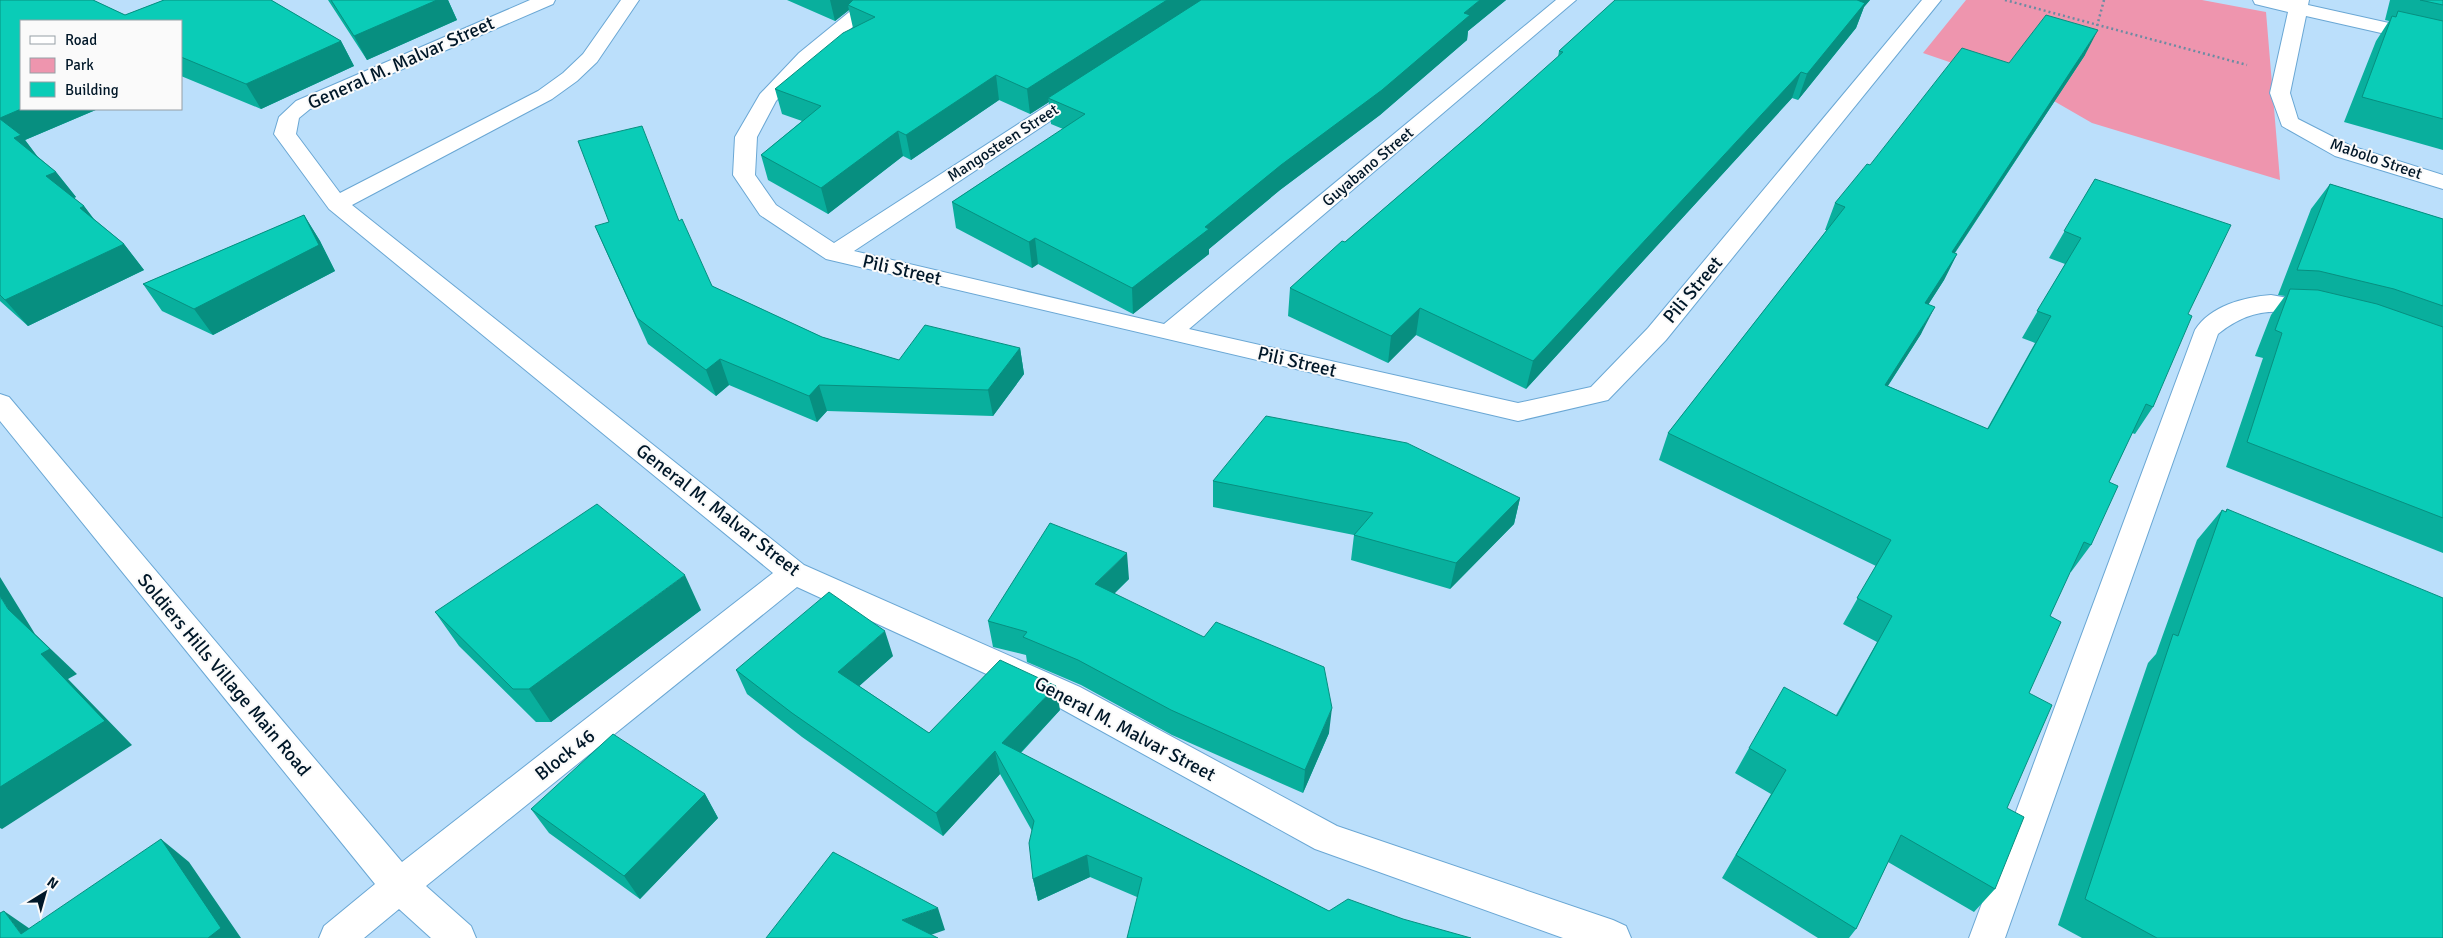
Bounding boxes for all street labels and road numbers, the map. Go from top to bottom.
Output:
street label: General M. Malvar Street [304,11,498,115]
street label: Mangosteen Street [943,99,1063,186]
street label: Guyabano Street [1318,123,1418,211]
street label: Mabolo Street [2327,134,2425,184]
street label: Pili Street [860,249,944,291]
street label: Pili Street [1658,251,1728,328]
street label: Pili Street [1255,341,1339,383]
street label: General M. Malvar Street [631,438,805,582]
street label: Soldiers Hills Village Main Road [132,569,316,781]
street label: General M. Malvar Street [1030,671,1220,787]
street label: Block 46 [530,724,600,786]

